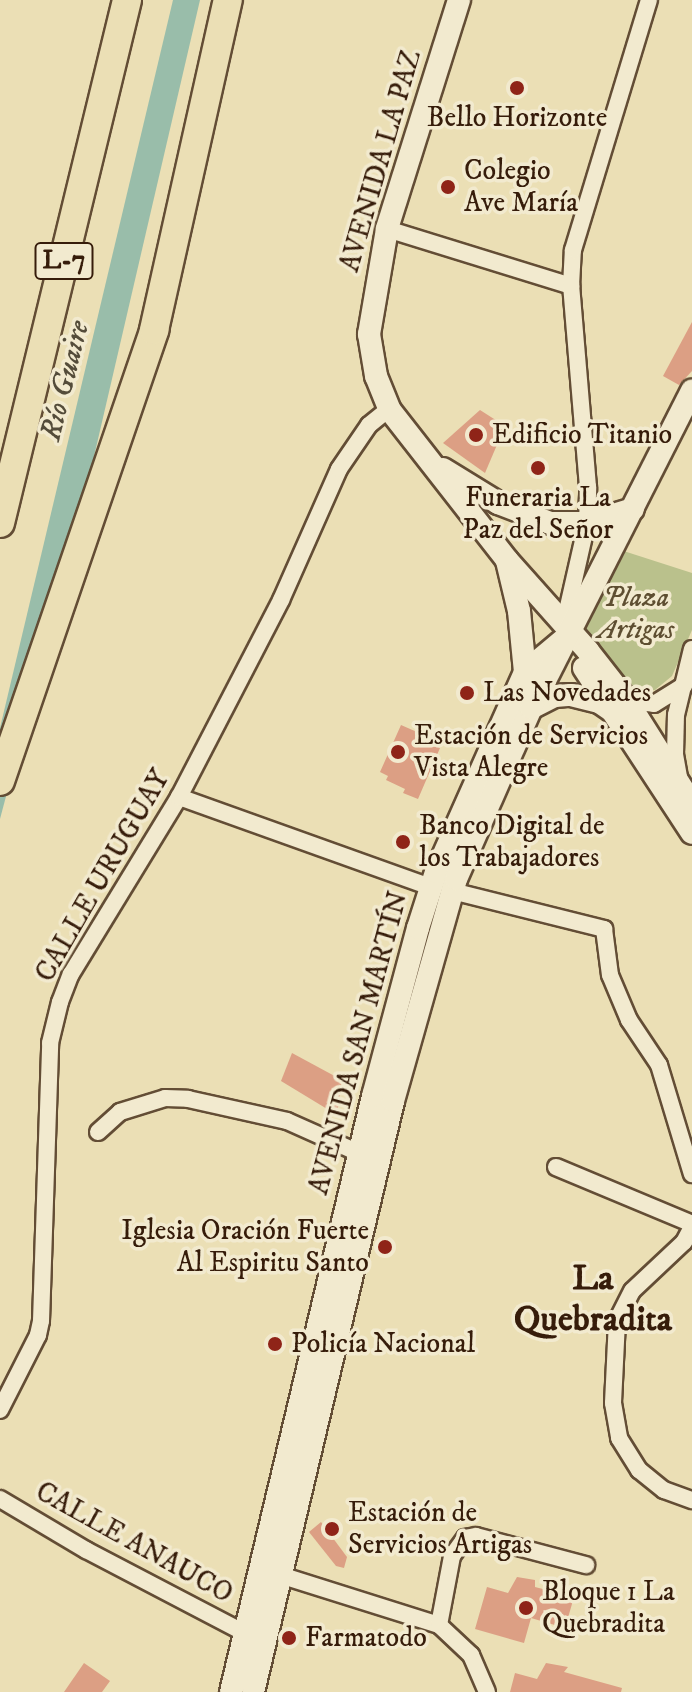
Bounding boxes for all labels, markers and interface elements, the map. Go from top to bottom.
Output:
street label: AVENIDA LA PAZ [333,46,429,276]
marker: Bello Horizonte [508,79,526,97]
place label: Bello Horizonte [427,101,607,135]
place label: Colegio Ave María [464,154,578,220]
marker: Colegio Ave María [439,178,457,196]
road number: L-7 [34,239,94,283]
water label: Río Guaire [34,317,98,445]
place label: Edificio Titanio [492,418,672,452]
marker: Edificio Titanio [467,426,485,444]
marker: Funeraria La Paz del Señor [529,459,547,477]
place label: Funeraria La Paz del Señor [462,481,614,547]
park label: Plaza Artigas [598,581,674,647]
place label: Las Novedades [483,676,651,710]
marker: Las Novedades [458,684,476,702]
place label: Estación de Servicios Vista Alegre [414,719,648,785]
marker: Estación de Servicios Vista Alegre [389,743,407,761]
street label: CALLE URUGUAY [29,764,177,988]
place label: Banco Digital de los Trabajadores [419,809,604,875]
marker: Banco Digital de los Trabajadores [394,833,412,851]
street label: AVENIDA SAN MARTÍN [302,888,416,1198]
place label: Iglesia Oración Fuerte Al Espiritu Santo [121,1214,369,1280]
marker: Iglesia Oración Fuerte Al Espiritu Santo [376,1238,394,1256]
district label: La Quebradita [514,1256,672,1341]
place label: Policía Nacional [291,1327,475,1361]
marker: Policía Nacional [266,1335,284,1353]
street label: CALLE ANAUCO [30,1475,238,1611]
place label: Estación de Servicios Artigas [348,1496,532,1562]
marker: Estación de Servicios Artigas [323,1520,341,1538]
place label: Bloque 1 La Quebradita [542,1575,675,1641]
marker: Bloque 1 La Quebradita [517,1599,535,1617]
place label: Farmatodo [305,1621,427,1655]
marker: Farmatodo [280,1629,298,1647]

